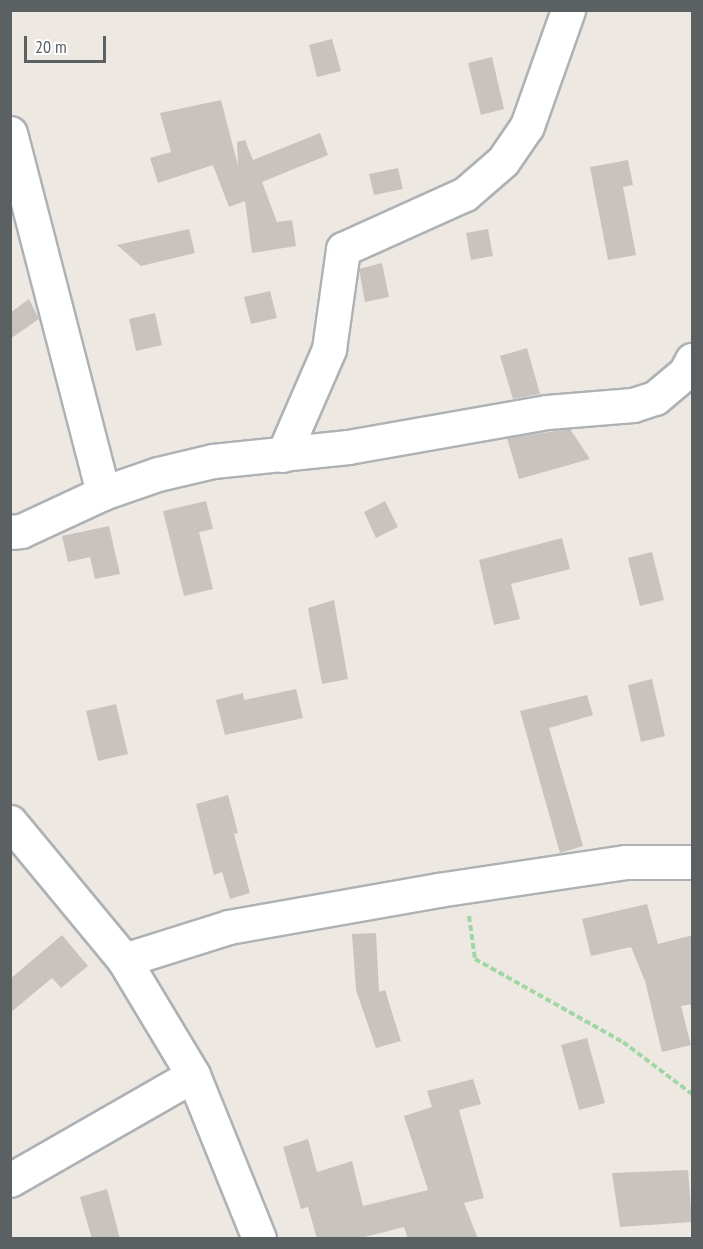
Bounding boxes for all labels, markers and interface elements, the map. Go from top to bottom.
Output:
scale bar [27,24,110,62]
text: 20 m [35,35,67,58]

